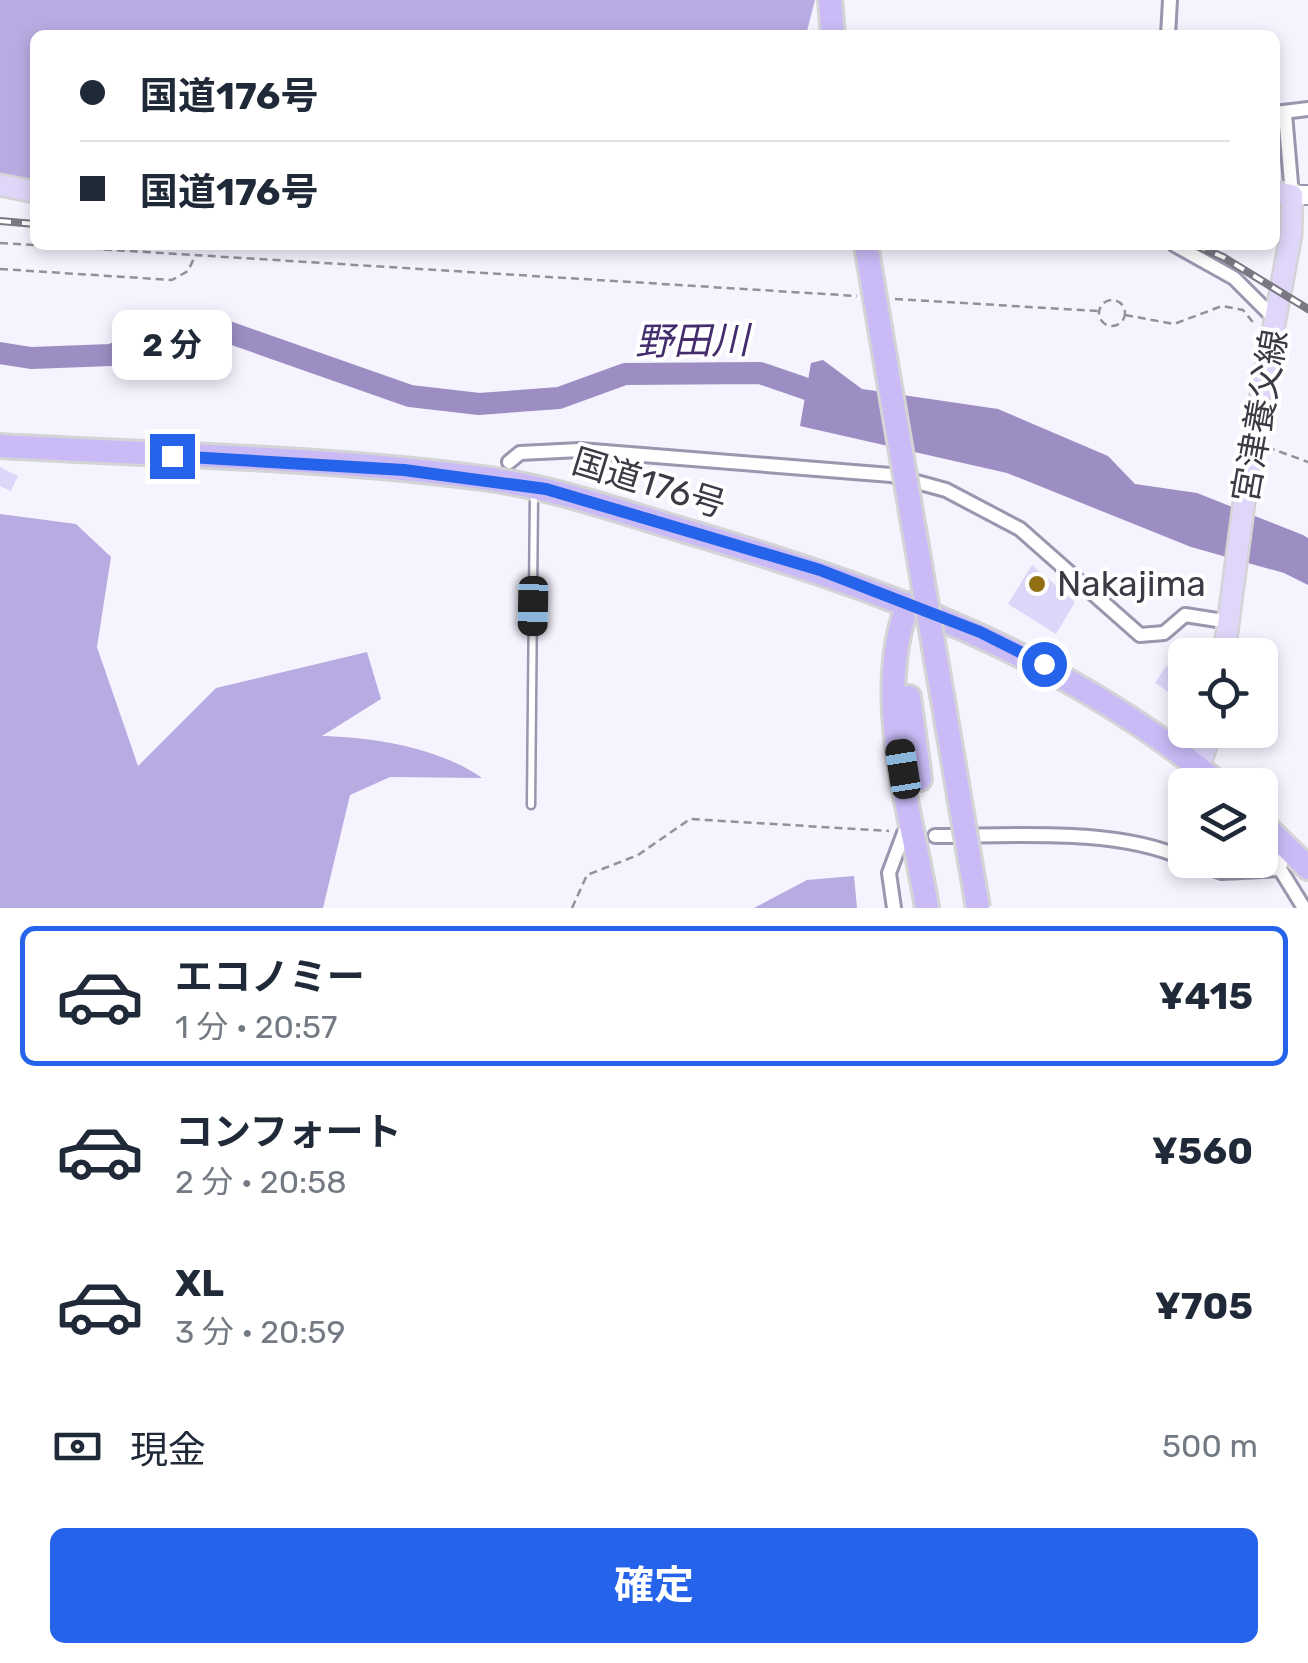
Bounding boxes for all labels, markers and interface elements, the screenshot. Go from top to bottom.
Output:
text: 国道176号 [140,73,318,119]
text: 国道176号 [140,169,318,215]
callout: 2 分 [112,311,232,381]
water label: 野田川 [635,317,753,365]
text: 2 分 [142,326,202,364]
street label: 宮津養父線 [1224,326,1296,506]
route end [150,434,195,479]
street label: 国道176号 [567,440,731,526]
place label: Nakajima [1057,563,1206,605]
marker: Nakajima [1026,573,1048,595]
car [517,576,549,636]
map controls [1168,638,1278,878]
button: locate [1168,638,1278,748]
route start [1022,642,1067,687]
car [883,737,923,801]
button: layers [1168,768,1278,878]
icon: car [55,951,145,1041]
text: エコノミー [175,954,365,1000]
text: ¥415 [1158,973,1253,1019]
text: 1 分 · 20:57 [175,1008,338,1046]
icon: car [55,1106,145,1196]
text: コンフォート [175,1109,402,1155]
text: ¥560 [1152,1128,1253,1174]
text: 2 分 · 20:58 [175,1163,347,1201]
text: XL [175,1260,224,1306]
icon: car [55,1261,145,1351]
text: ¥705 [1155,1283,1253,1329]
text: 3 分 · 20:59 [175,1313,346,1351]
icon: cash [50,1419,105,1474]
text: 現金 [130,1427,206,1473]
text: 500 m [1162,1427,1258,1465]
button: 確定 [50,1528,1258,1643]

